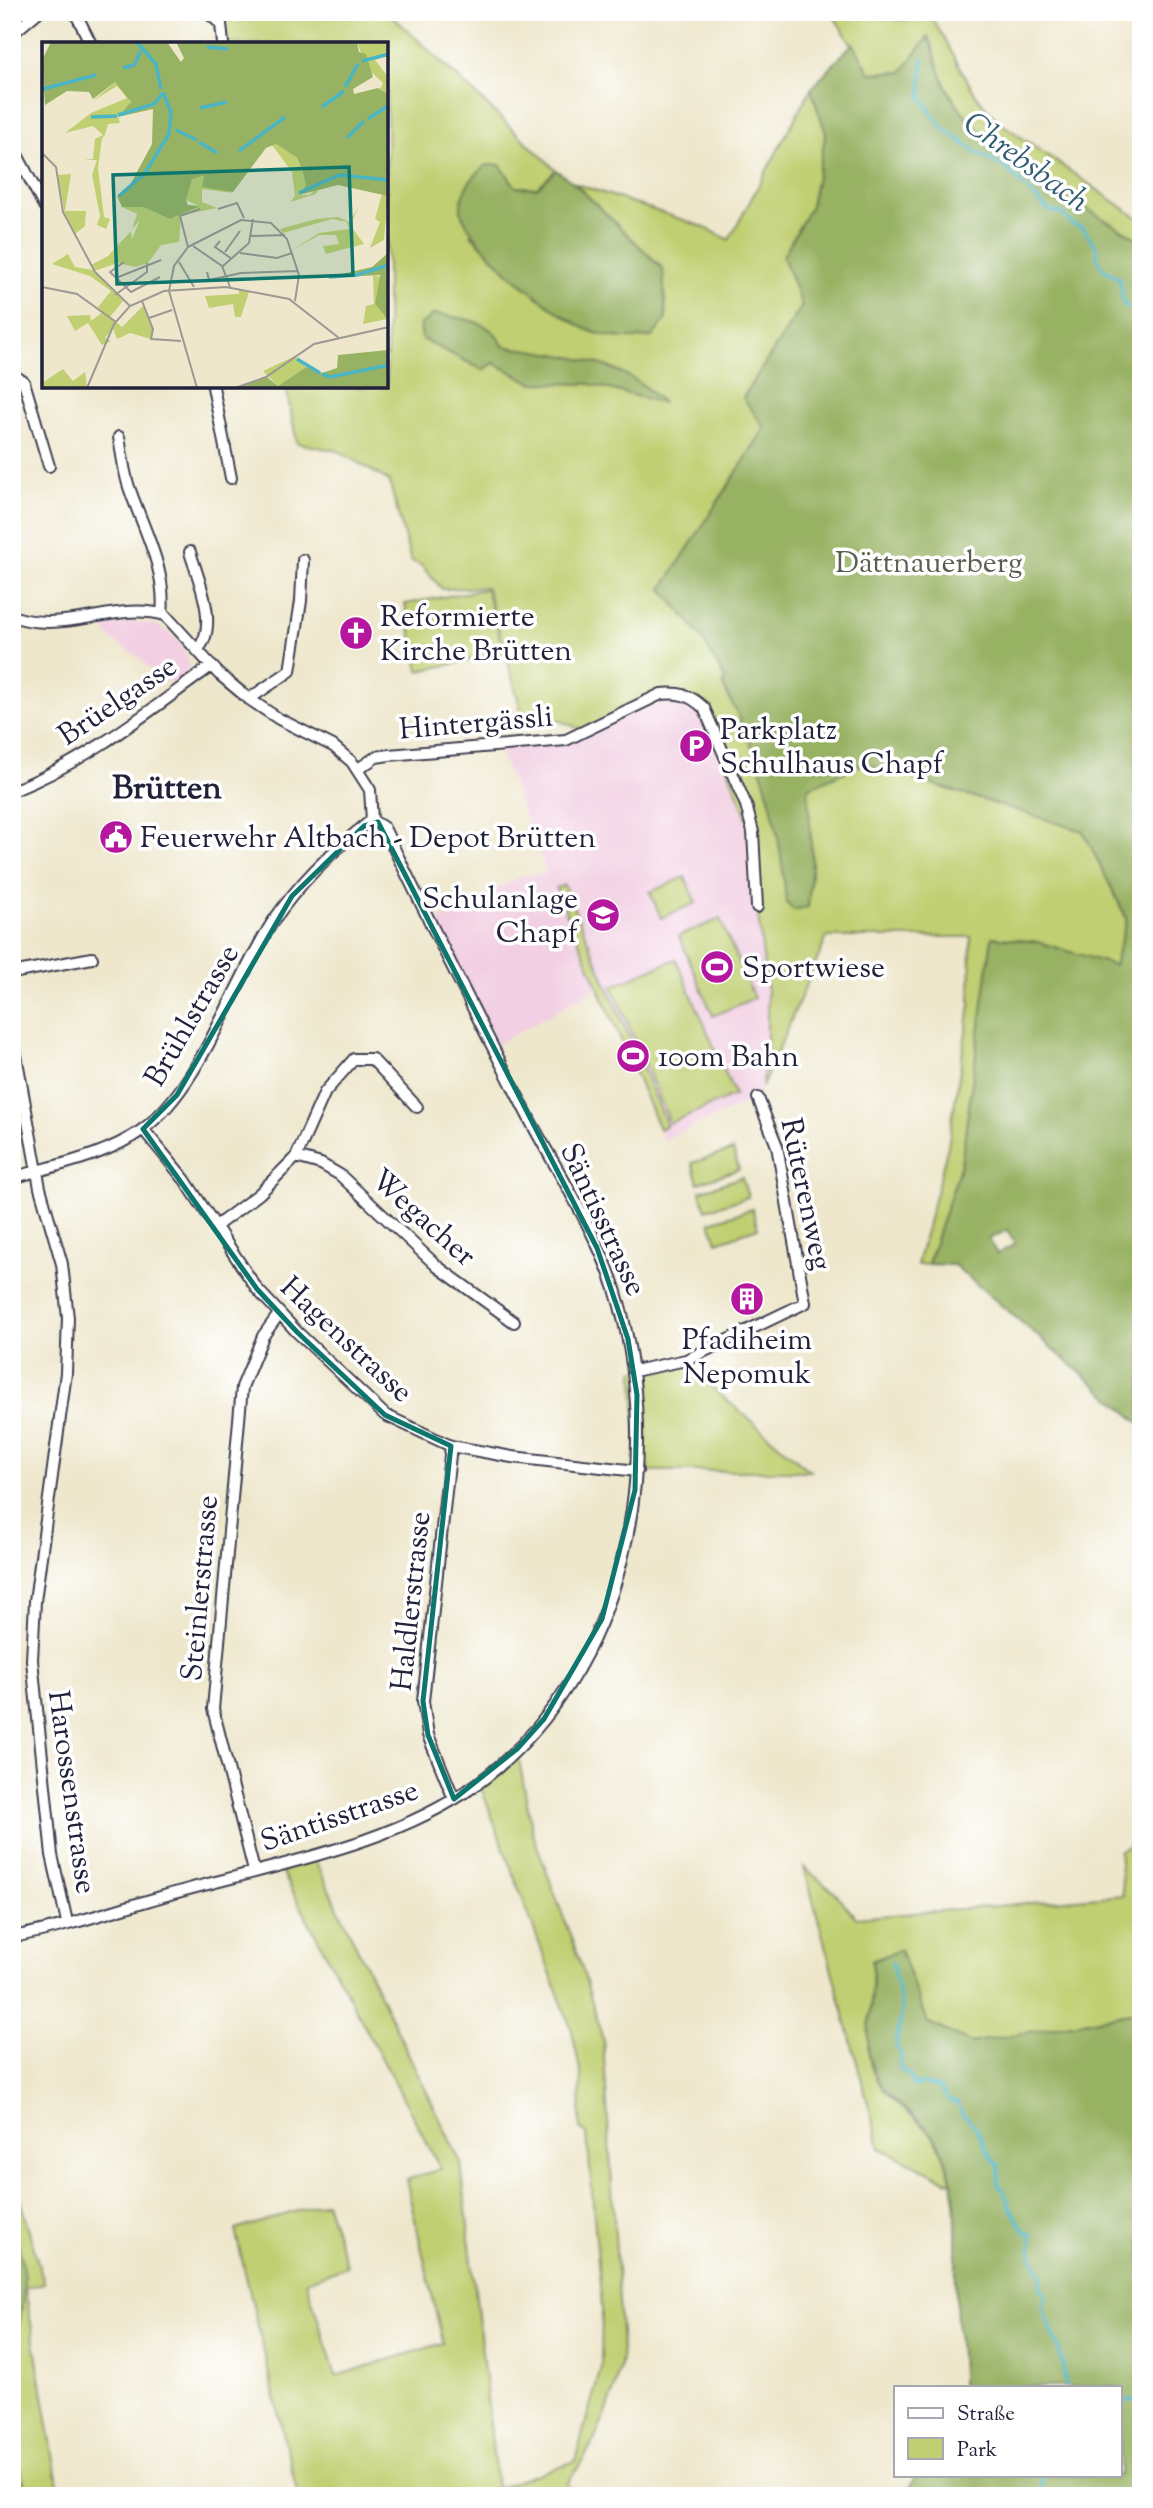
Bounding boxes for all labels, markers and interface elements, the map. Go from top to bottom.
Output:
inset map [42,42,388,388]
water label: Chrebsbach [953,102,1098,225]
park label: Dättnauerberg [835,543,1023,586]
place label: Reformierte Kirche Brütten [380,597,572,674]
church icon: Reformierte Kirche Brütten [337,614,375,652]
street label: Brüelgasse [50,646,187,758]
street label: Hintergässli [398,696,555,753]
place label: Parkplatz Schulhaus Chapf [720,710,945,787]
parking icon: Parkplatz Schulhaus Chapf [677,727,715,765]
district label: Brütten [112,766,222,814]
public building icon: Feuerwehr Altbach - Depot Brütten [97,818,135,856]
place label: Feuerwehr Altbach - Depot Brütten [140,818,596,861]
place label: Schulanlage Chapf [422,879,580,956]
school or university icon: Schulanlage Chapf [584,896,622,934]
street label: Brühlstrasse [135,937,251,1095]
sports icon: Sportwiese [698,948,736,986]
place label: Sportwiese [742,948,885,991]
sports icon: 100m Bahn [614,1037,652,1075]
place label: 100m Bahn [658,1037,799,1080]
street label: Rüterenweg [767,1114,842,1275]
street label: Säntisstrasse [548,1136,656,1304]
street label: Wegacher [360,1160,484,1278]
street label: Hagenstrasse [269,1268,421,1414]
building icon: Pfadiheim Nepomuk [728,1280,766,1318]
place label: Pfadiheim Nepomuk [682,1320,812,1397]
street label: Steinlerstrasse [172,1494,231,1683]
street label: Haldlerstrasse [382,1509,443,1693]
street label: Harossenstrasse [35,1688,106,1897]
street label: Säntisstrasse [255,1770,425,1864]
legend [894,2386,1122,2476]
text: Straße [957,2400,1015,2430]
text: Park [957,2436,998,2466]

